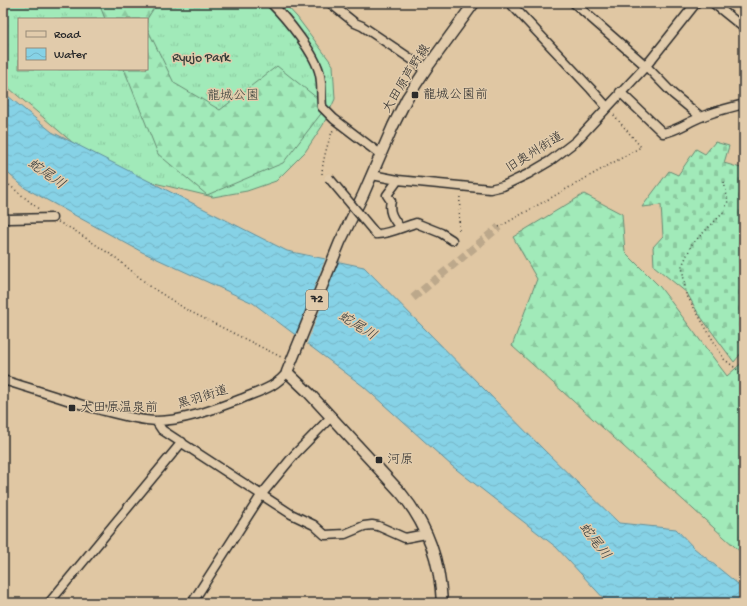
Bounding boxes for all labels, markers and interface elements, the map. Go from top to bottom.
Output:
legend [18,18,148,70]
text: Road [54,29,81,43]
street label: 大田原芦野線 [379,41,435,116]
text: Water [54,49,88,63]
park label: Ryujo Park [172,51,231,66]
place label: 龍城公園前 [423,87,488,103]
park label: 龍城公園 [207,88,259,104]
marker: 龍城公園前 [410,90,420,100]
street label: 旧奥州街道 [503,129,567,177]
water label: 蛇尾川 [24,156,68,194]
road number: 72 [306,290,328,310]
water label: 蛇尾川 [335,309,379,345]
street label: 黒羽街道 [176,382,230,413]
place label: 大田原温泉前 [80,400,158,416]
marker: 大田原温泉前 [67,403,77,413]
place label: 河原 [387,453,413,468]
marker: 河原 [374,455,384,465]
water label: 蛇尾川 [575,520,613,564]

